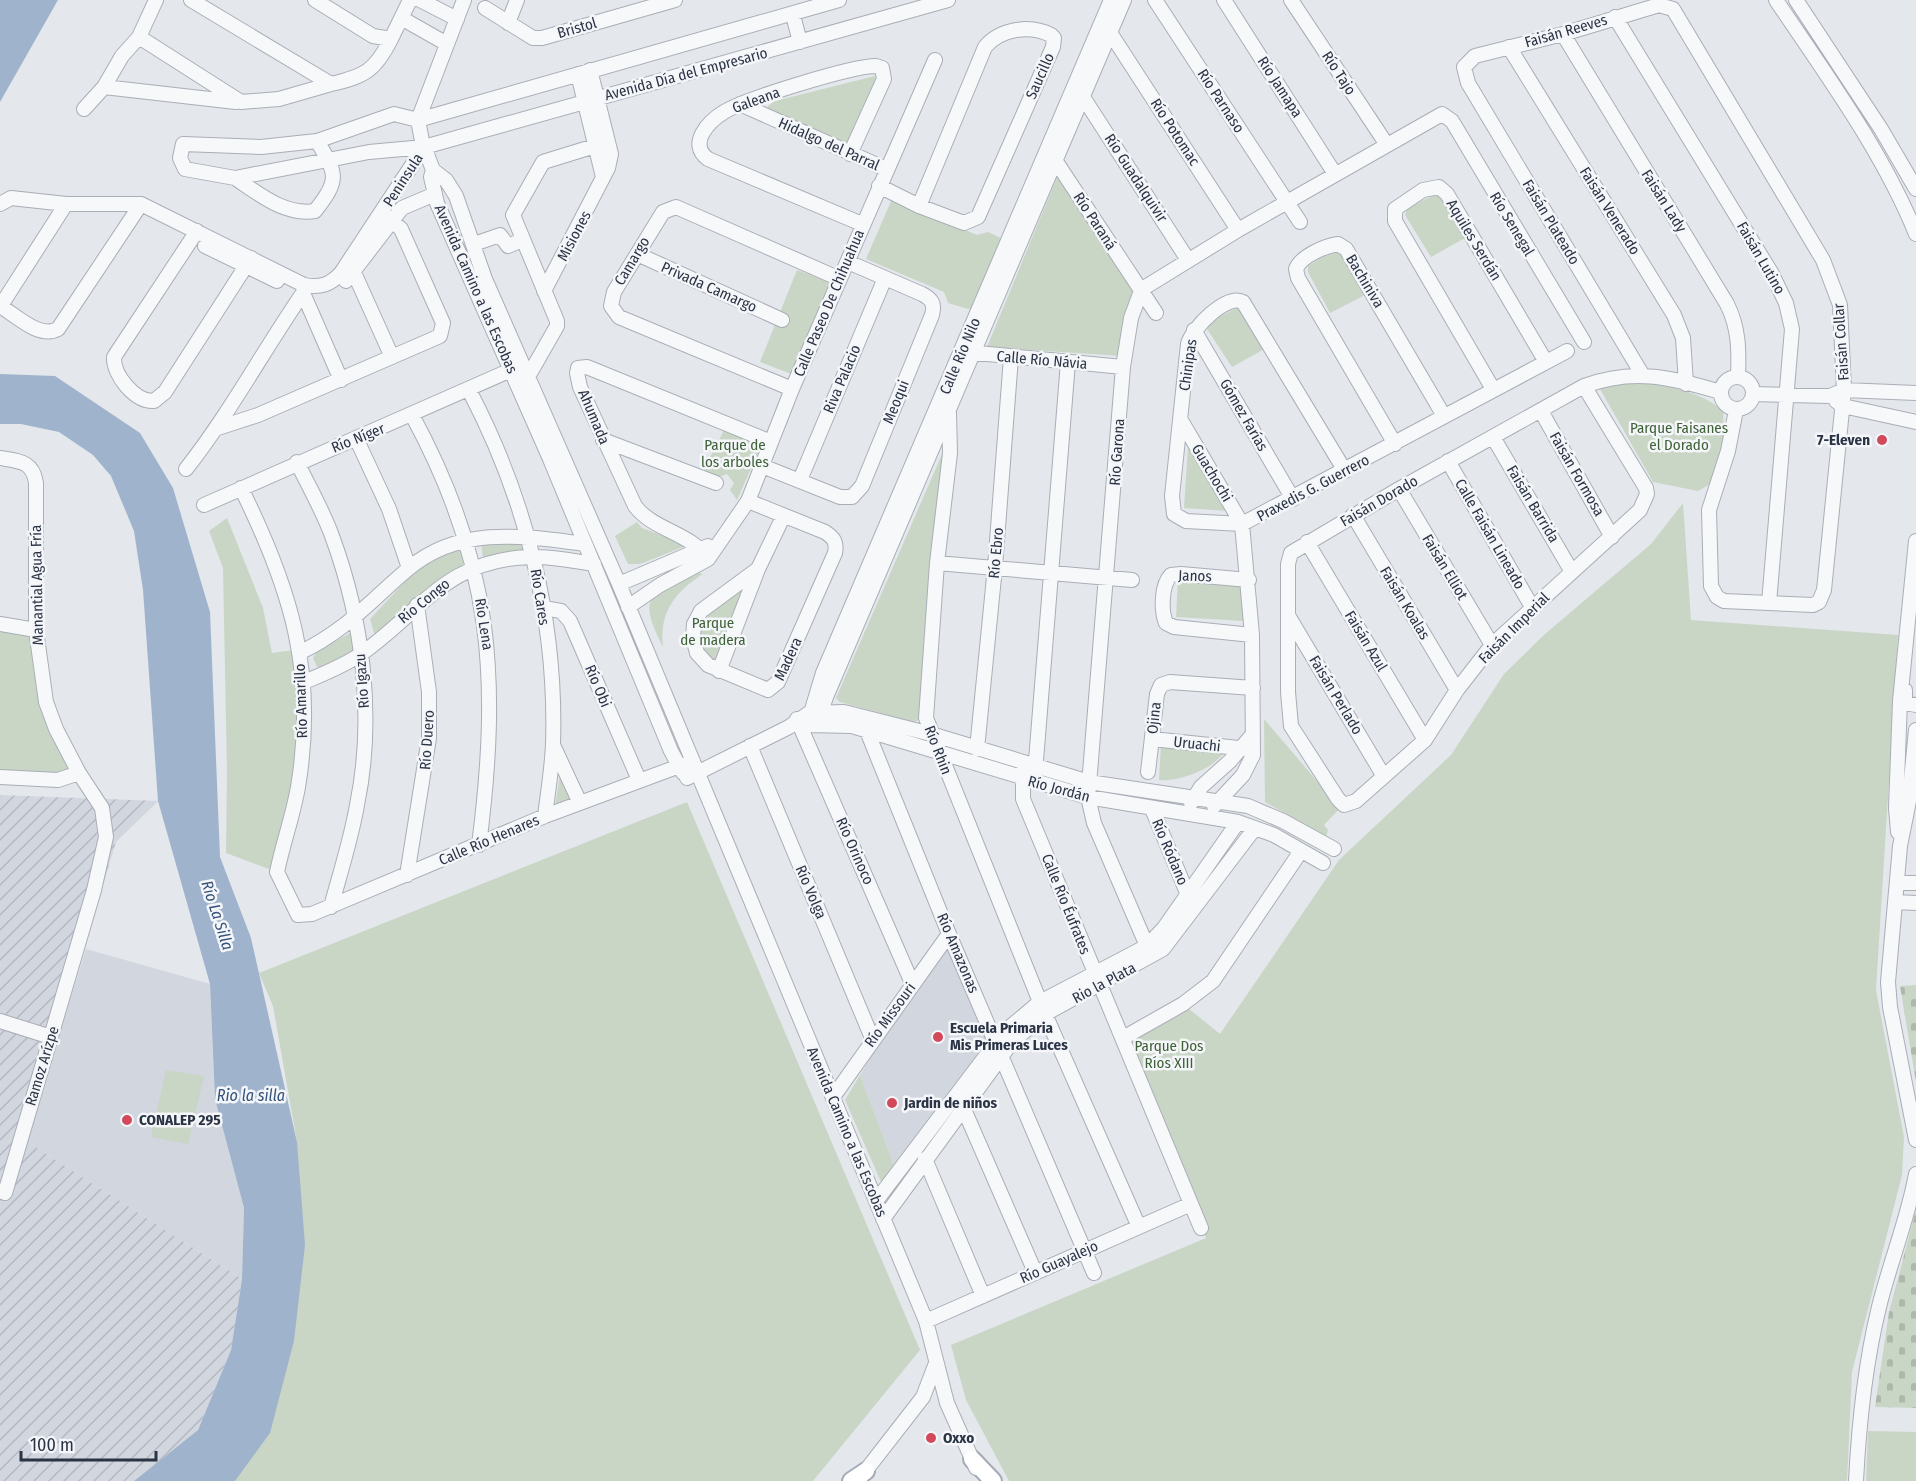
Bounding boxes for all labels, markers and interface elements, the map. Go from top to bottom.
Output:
street label: Faisán Reeves [1523,11,1609,51]
street label: Bristol [555,14,599,42]
street label: Avenida Día del Empresario [603,44,770,104]
street label: Río Tajo [1318,48,1360,98]
street label: Saucillo [1022,50,1058,102]
street label: Río Jamapa [1254,53,1306,121]
street label: Río Parnaso [1194,66,1248,136]
street label: Galeana [730,83,782,117]
street label: Río Potomac [1147,95,1204,169]
street label: Hidalgo del Parral [776,114,882,174]
street label: Río Guadalquivir [1101,130,1172,226]
street label: Peninsula [379,150,427,210]
street label: Faisán Venerado [1576,164,1644,258]
street label: Faisán Lady [1638,166,1690,236]
street label: Faisán Plateado [1519,176,1584,268]
street label: Río Paraná [1070,189,1120,253]
street label: Río Senegal [1486,189,1538,259]
street label: Aquiles Serdán [1443,196,1505,284]
street label: Avenida Camino a las Escobas [431,202,521,376]
street label: Misiones [553,208,595,264]
street label: Faisán Lutino [1733,219,1789,298]
street label: Calle Paseo De Chihuahua [790,227,868,379]
street label: Camargo [611,233,654,289]
street label: Bachiniva [1342,251,1388,311]
street label: Privada Camargo [658,258,760,316]
street label: Faisán Collar [1829,302,1853,381]
street label: Calle Río Nilo [936,315,984,397]
street label: Chinipas [1175,338,1201,392]
street label: Riva Palacio [819,342,865,416]
street label: Calle Río Návia [996,347,1088,373]
street label: Gómez Farías [1216,376,1272,454]
street label: Meoqui [879,377,913,427]
street label: Ahumada [574,387,614,447]
street label: Río Garona [1106,418,1128,486]
street label: Río Níger [329,419,388,457]
park label: Parque Faisanes el Dorado [1630,419,1728,454]
street label: Faisán Formosa [1546,429,1608,519]
place label: 7-Eleven [1817,431,1870,449]
marker: 7-Eleven [1875,433,1889,447]
park label: Parque de los arboles [701,436,769,471]
street label: Guachochi [1188,441,1236,505]
street label: Praxedis G. Guerrero [1254,451,1372,525]
street label: Faisán Barrida [1503,462,1563,546]
street label: Faisán Dorado [1337,472,1421,530]
street label: Calle Faisán Lineado [1451,476,1529,592]
street label: Manantial Agua Fría [27,525,47,645]
street label: Río Ebro [985,527,1007,579]
street label: Faisán Elliot [1418,531,1472,603]
street label: Faisán Koalas [1376,563,1434,643]
street label: Janos [1178,566,1212,586]
street label: Río Cares [527,568,553,626]
street label: Río Congo [395,575,454,627]
street label: Faisán Imperial [1475,589,1553,667]
street label: Río Lena [471,597,497,651]
street label: Faisán Azul [1341,607,1391,675]
park label: Parque de madera [680,614,746,649]
street label: Madera [770,635,806,683]
street label: Faisán Perlado [1305,652,1367,738]
street label: Río Igazu [351,653,373,709]
street label: Río Obi [581,662,615,710]
street label: Río Amarillo [291,663,311,739]
street label: Ojina [1143,701,1165,735]
street label: Río Duero [416,709,438,771]
street label: Río Rhin [920,723,956,777]
street label: Uruachi [1173,733,1221,755]
street label: Río Jordán [1026,772,1092,806]
street label: Calle Río Henares [436,811,542,869]
street label: Río Orinoco [832,815,878,887]
street label: Río Ródano [1148,816,1192,888]
street label: Calle Río Éufrates [1038,851,1094,957]
street label: Río Volga [792,862,830,922]
water label: Río La Silla [197,878,238,952]
street label: Río Amazonas [933,910,983,996]
street label: Rio la Plata [1069,959,1139,1007]
street label: Río Missouri [861,979,919,1051]
place label: Escuela Primaria Mis Primeras Luces [950,1019,1068,1054]
street label: Ramoz Arízpe [21,1024,63,1108]
marker: Escuela Primaria Mis Primeras Luces [931,1030,945,1044]
park label: Parque Dos Ríos XIII [1134,1037,1204,1072]
street label: Avenida Camino a las Escobas [803,1044,891,1220]
water label: Rio la silla [217,1086,285,1105]
place label: Jardin de niños [903,1094,997,1112]
marker: Jardin de niños [885,1096,899,1110]
place label: CONALEP 295 [139,1111,221,1129]
marker: CONALEP 295 [120,1113,134,1127]
street label: Río Guayalejo [1017,1237,1101,1287]
scale bar [21,1424,156,1462]
place label: Oxxo [943,1429,974,1447]
marker: Oxxo [924,1431,938,1445]
text: 100 m [30,1434,74,1456]

